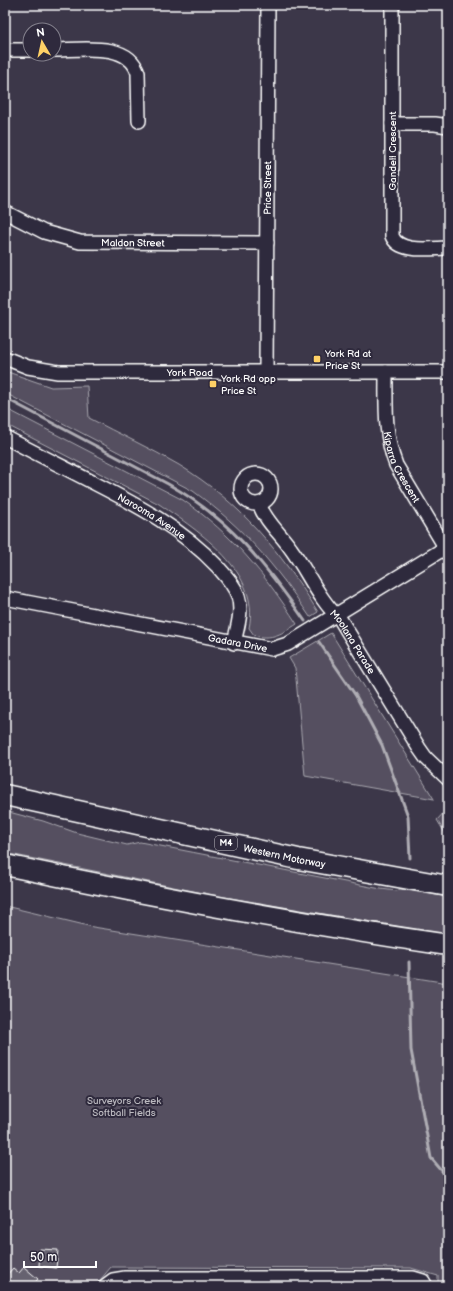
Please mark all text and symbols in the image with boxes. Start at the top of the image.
north arrow [22,22,62,62]
text: N [35,26,46,40]
street label: Gandell Crescent [387,112,399,190]
street label: Price Street [262,161,274,215]
street label: Maldon Street [101,237,165,249]
place label: York Rd at Price St [324,348,371,372]
marker: York Rd at Price St [312,354,322,364]
street label: York Road [166,367,213,379]
place label: York Rd opp Price St [220,373,276,397]
marker: York Rd opp Price St [208,379,218,389]
street label: Kiparra Crescent [381,431,422,505]
street label: Narooma Avenue [115,491,188,543]
street label: Moolana Parade [327,608,377,676]
street label: Gadara Drive [207,632,268,655]
road number: M4 [215,836,237,850]
street label: Western Motorway [242,842,327,871]
park label: Surveyors Creek Softball Fields [87,1095,161,1119]
scale bar [24,1243,96,1269]
text: 50 m [30,1250,57,1265]

